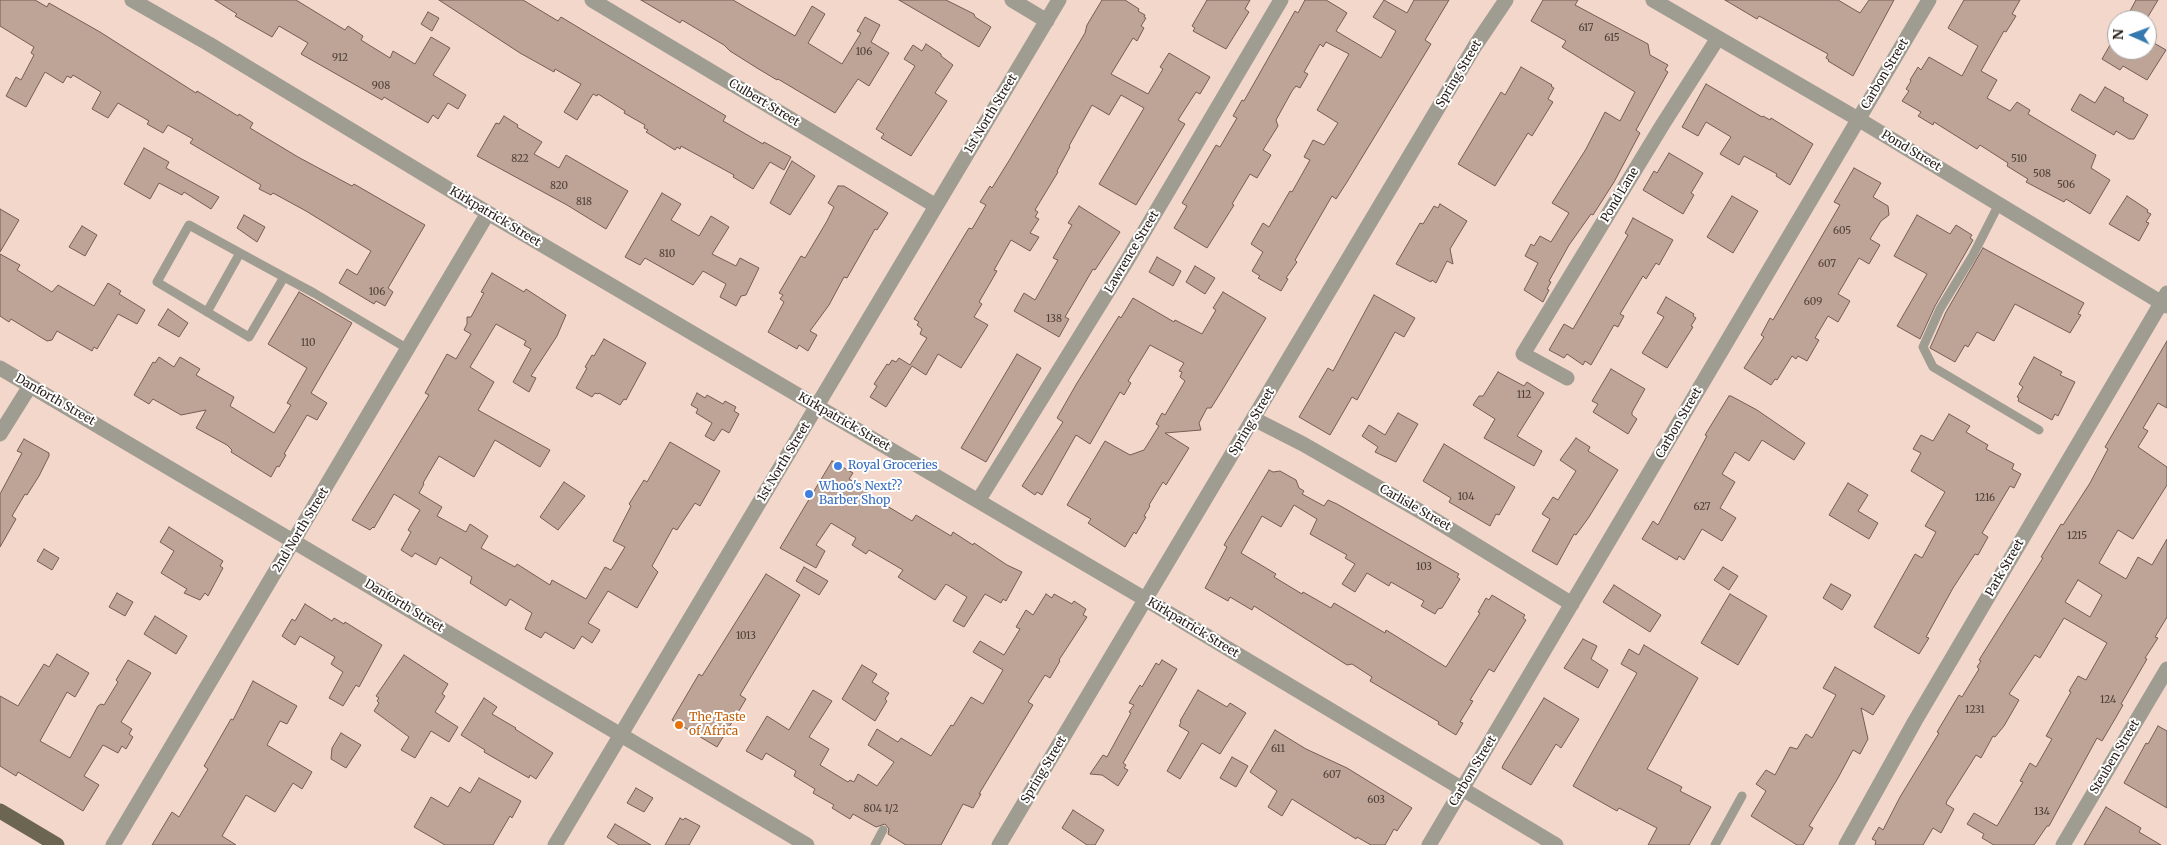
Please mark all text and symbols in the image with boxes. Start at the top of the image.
north arrow [2107,10,2157,60]
house number: 617 [1578,22,1594,34]
text: N [2109,29,2127,40]
house number: 615 [1604,32,1620,44]
street label: Carbon Street [1858,36,1912,112]
street label: Spring Street [1433,38,1485,110]
house number: 106 [856,46,872,58]
house number: 912 [332,52,348,64]
street label: 1st North Street [962,72,1020,156]
street label: Culbert Street [726,76,802,130]
house number: 908 [372,80,390,92]
street label: Pond Street [1879,128,1943,174]
house number: 822 [511,153,529,165]
house number: 510 [2011,153,2027,165]
street label: Pond Lane [1598,165,1642,225]
house number: 508 [2033,168,2051,180]
house number: 506 [2057,179,2075,191]
house number: 820 [550,180,568,192]
street label: Kirkpatrick Street [447,184,543,250]
house number: 818 [576,196,592,208]
street label: Lawrence Street [1102,208,1162,296]
house number: 605 [1833,225,1851,237]
house number: 810 [659,248,675,260]
house number: 607 [1818,258,1836,270]
house number: 106 [369,286,385,298]
house number: 609 [1804,296,1822,308]
house number: 138 [1046,313,1062,325]
house number: 110 [301,337,315,349]
street label: Danforth Street [13,371,97,429]
street label: Carbon Street [1653,385,1705,461]
street label: Spring Street [1226,386,1278,458]
house number: 112 [1517,389,1531,401]
street label: Kirkpatrick Street [795,390,893,454]
street label: 1st North Street [755,420,813,504]
place label: Royal Groceries [848,459,938,473]
marker: Royal Groceries [832,460,844,472]
place label: Whoo's Next?? Barber Shop [819,480,902,508]
street label: Carlisle Street [1377,482,1453,534]
street label: 2nd North Street [270,485,332,575]
marker: Whoo's Next?? Barber Shop [803,488,815,500]
house number: 104 [1458,491,1474,503]
house number: 1216 [1975,492,1995,504]
house number: 627 [1694,501,1710,513]
house number: 1215 [2067,530,2087,542]
street label: Park Street [1983,537,2027,599]
house number: 103 [1416,561,1432,573]
street label: Danforth Street [362,577,446,635]
street label: Kirkpatrick Street [1145,595,1241,661]
house number: 1013 [736,630,756,642]
house number: 124 [2100,694,2116,706]
house number: 1231 [1965,704,1985,716]
place label: The Taste of Africa [689,711,746,739]
street label: Steuben Street [2087,717,2143,797]
marker: The Taste of Africa [673,719,685,731]
street label: Carbon Street [1446,733,1500,809]
street label: Spring Street [1018,734,1070,806]
house number: 611 [1271,743,1285,755]
house number: 607 [1323,769,1341,781]
house number: 603 [1367,794,1385,806]
house number: 804 1/2 [864,803,898,815]
house number: 134 [2034,806,2050,818]

